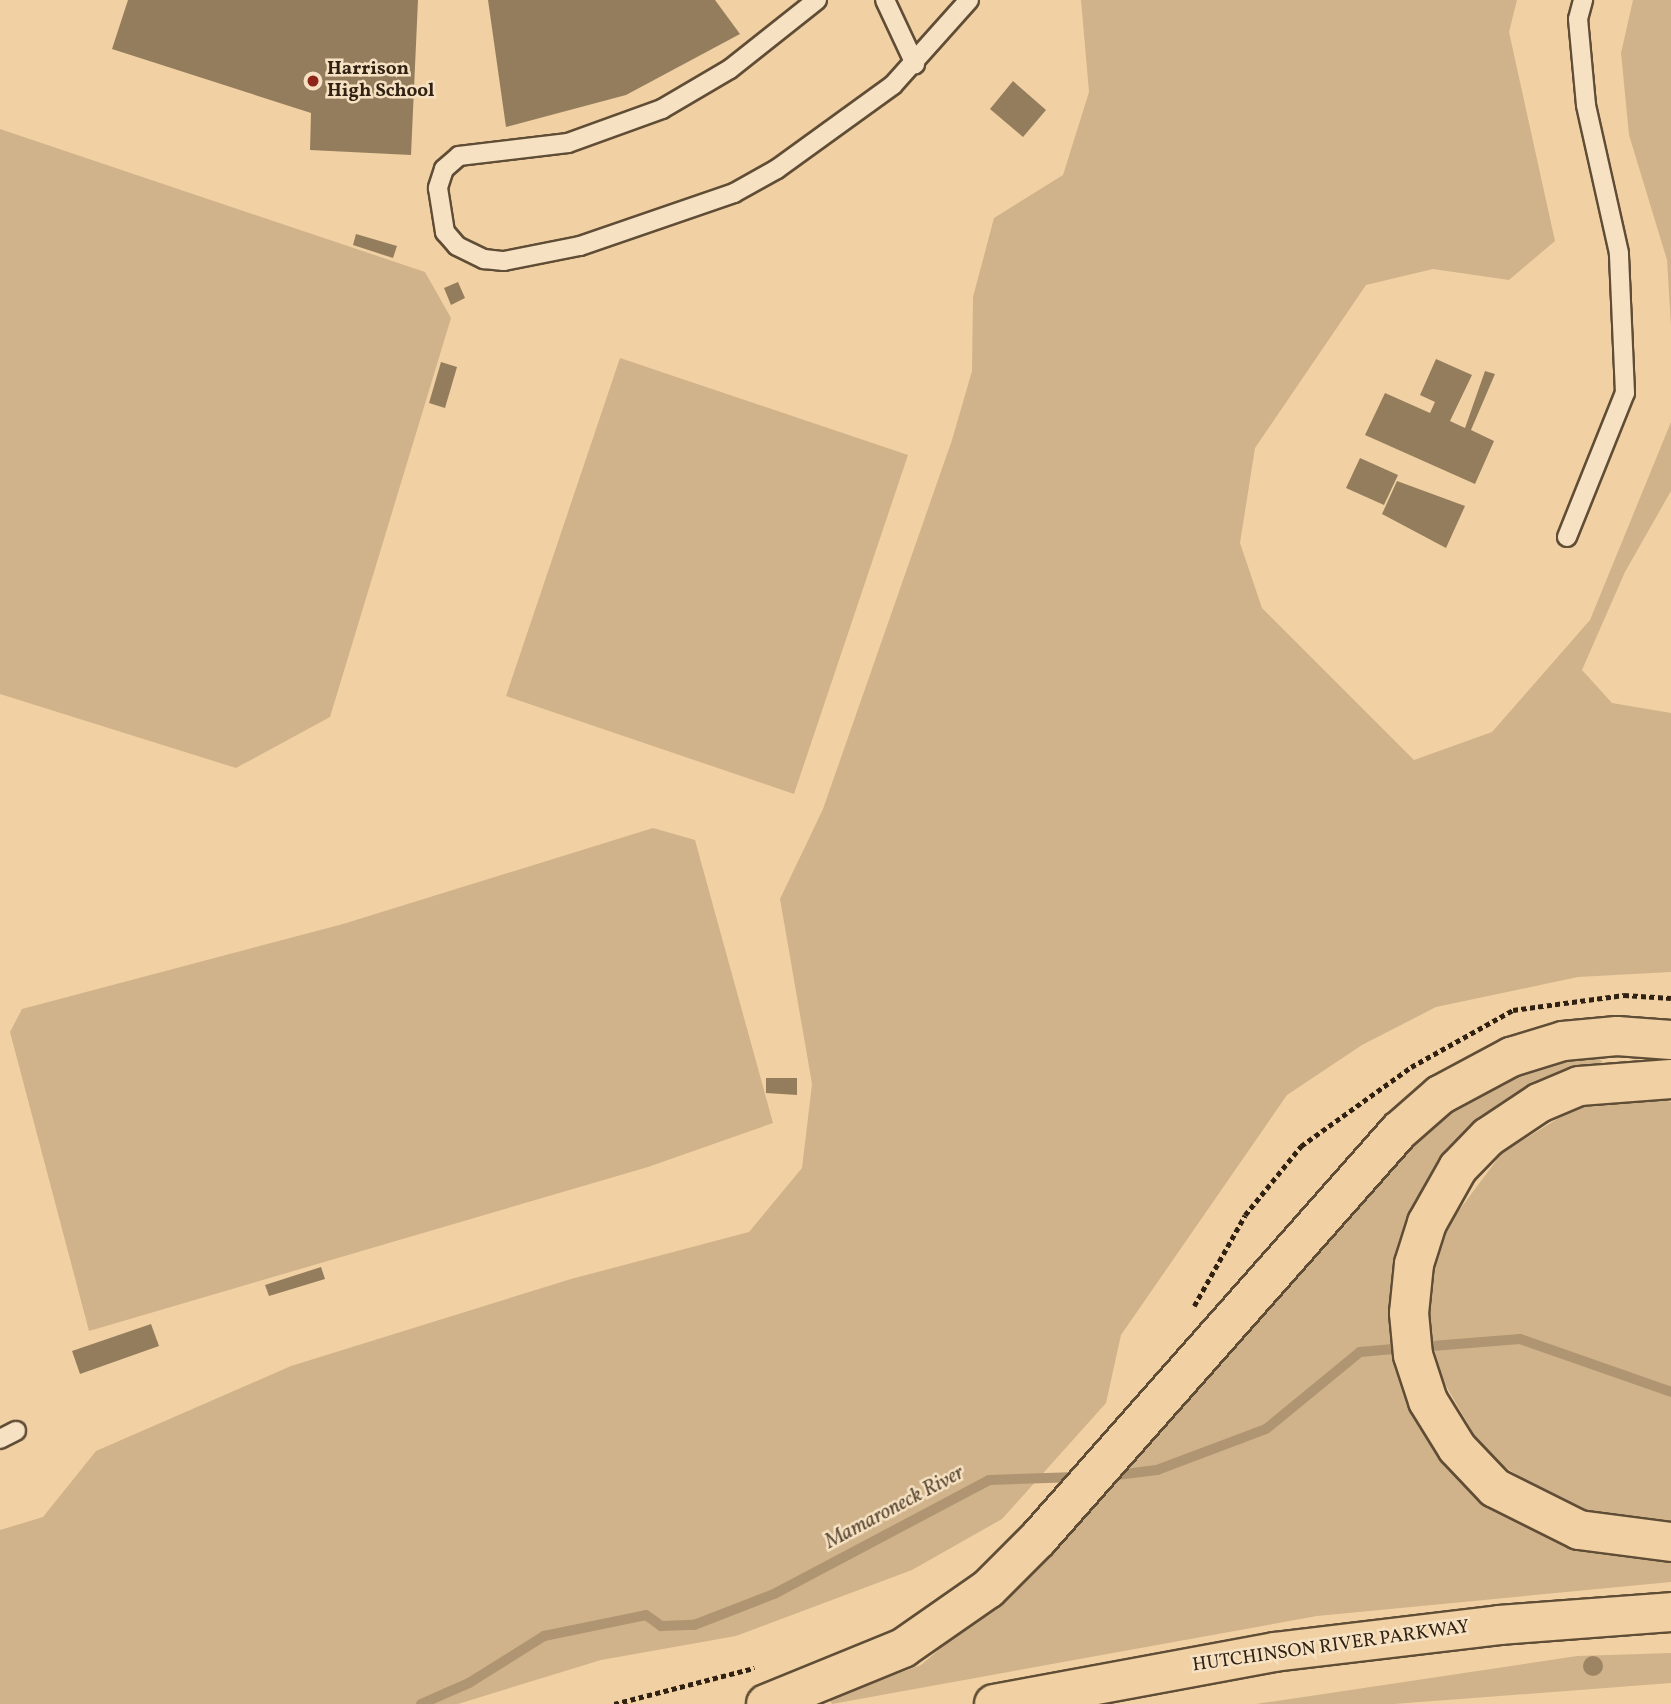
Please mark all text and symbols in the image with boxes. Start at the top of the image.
place label: Harrison High School [327,59,435,103]
marker: Harrison High School [305,73,321,89]
water label: Mamaroneck River [821,1461,969,1555]
street label: HUTCHINSON RIVER PARKWAY [1191,1616,1471,1678]

